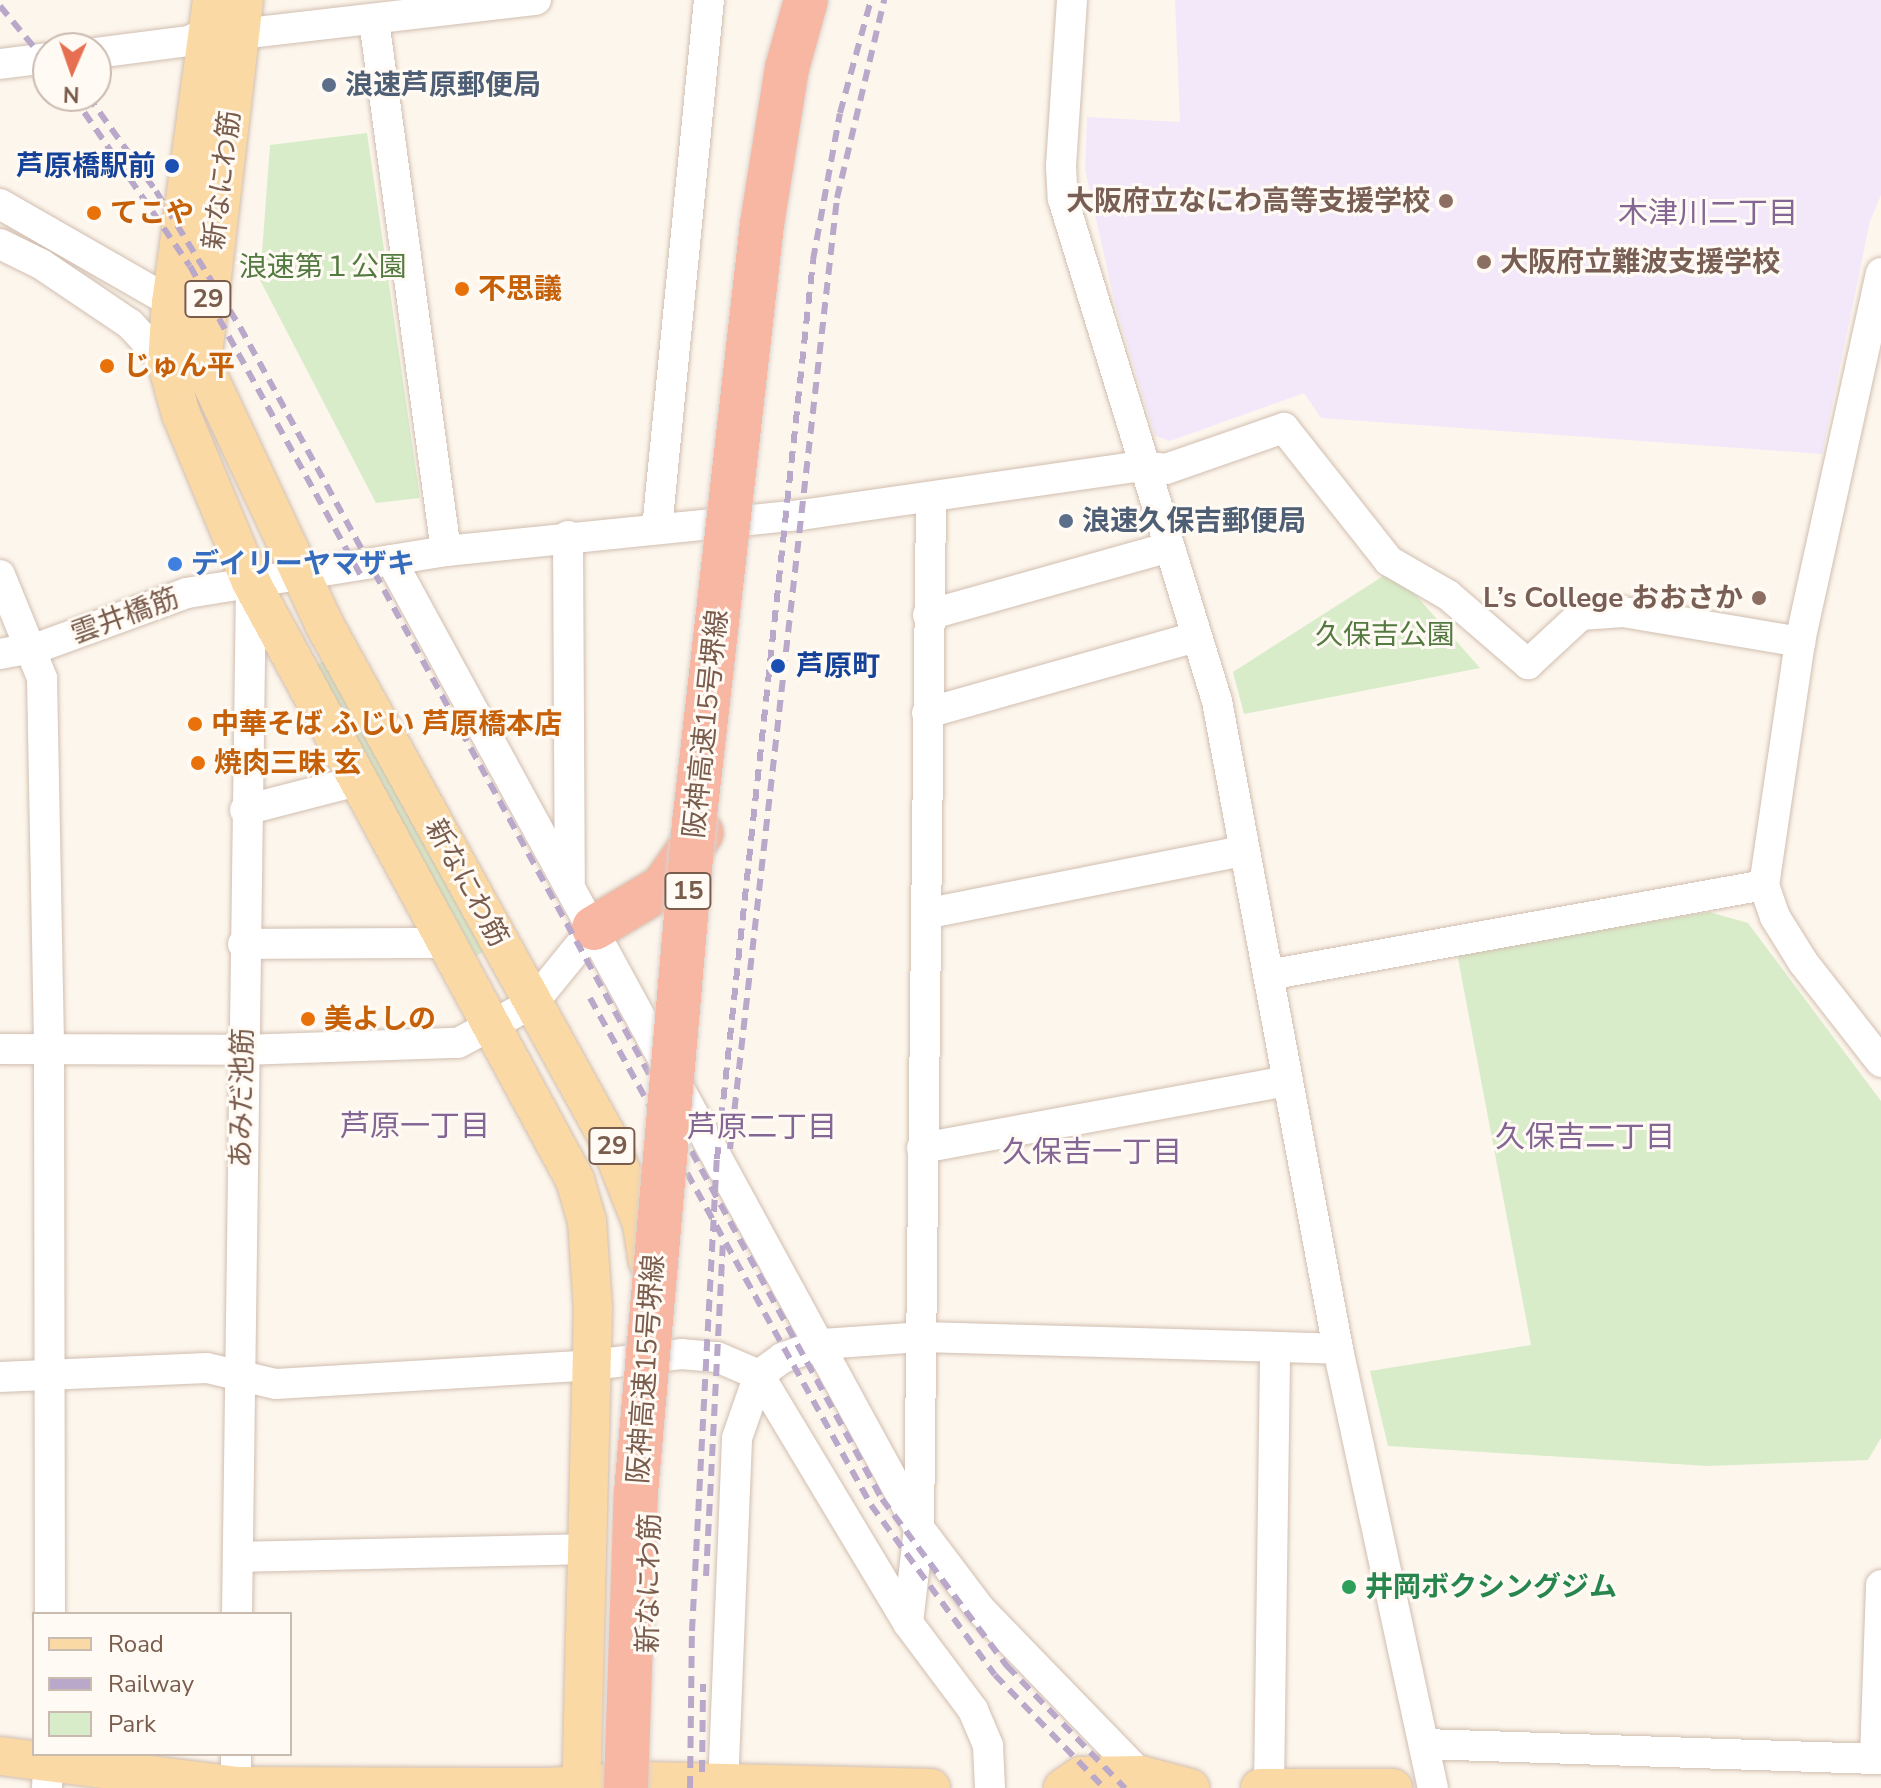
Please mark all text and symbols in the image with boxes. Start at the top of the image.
north arrow [32,32,112,112]
place label: 浪速芦原郵便局 [345,68,541,102]
marker: 浪速芦原郵便局 [320,76,338,94]
text: N [62,79,80,109]
street label: 新なにわ筋 [197,108,247,252]
place label: 芦原橋駅前 [16,149,156,183]
marker: 芦原橋駅前 [163,157,181,175]
place label: 大阪府立なにわ高等支援学校 [1066,184,1430,218]
marker: 大阪府立なにわ高等支援学校 [1437,192,1455,210]
place label: てこや [110,196,194,230]
district label: 木津川二丁目 [1618,196,1798,232]
marker: てこや [85,204,103,222]
place label: 大阪府立難波支援学校 [1500,245,1780,279]
park label: 浪速第１公園 [239,250,407,284]
marker: 大阪府立難波支援学校 [1475,253,1493,271]
place label: 不思議 [478,272,562,306]
road number: 29 [184,277,232,321]
marker: 不思議 [453,280,471,298]
place label: じゅん平 [123,349,235,383]
marker: じゅん平 [98,357,116,375]
place label: 浪速久保吉郵便局 [1082,504,1306,538]
marker: 浪速久保吉郵便局 [1057,512,1075,530]
place label: デイリーヤマザキ [191,547,415,581]
marker: デイリーヤマザキ [166,555,184,573]
street label: 雲井橋筋 [67,581,183,651]
place label: L’s College おおさか [1483,581,1743,615]
marker: L’s College おおさか [1750,589,1768,607]
street label: 阪神高速15号堺線 [677,608,735,840]
park label: 久保吉公園 [1315,618,1455,652]
place label: 芦原町 [796,649,880,683]
marker: 芦原町 [767,655,789,677]
place label: 中華そば ふじい 芦原橋本店 [211,707,562,741]
marker: 中華そば ふじい 芦原橋本店 [186,715,204,733]
place label: 焼肉三昧 玄 [214,746,362,780]
marker: 焼肉三昧 玄 [189,754,207,772]
street label: 新なにわ筋 [418,814,516,952]
road number: 15 [664,869,712,913]
place label: 美よしの [324,1002,436,1036]
marker: 美よしの [299,1010,317,1028]
street label: あみだ池筋 [224,1028,260,1168]
district label: 芦原一丁目 [340,1109,490,1145]
district label: 芦原二丁目 [687,1110,837,1146]
district label: 久保吉二丁目 [1495,1120,1675,1156]
road number: 29 [588,1124,636,1168]
district label: 久保吉一丁目 [1002,1135,1182,1171]
street label: 阪神高速15号堺線 [621,1253,671,1485]
street label: 新なにわ筋 [631,1513,667,1653]
place label: 井岡ボクシングジム [1365,1570,1617,1604]
marker: 井岡ボクシングジム [1340,1578,1358,1596]
legend [32,1612,292,1756]
text: Road [108,1628,164,1660]
text: Railway [108,1668,194,1700]
text: Park [108,1708,156,1740]

